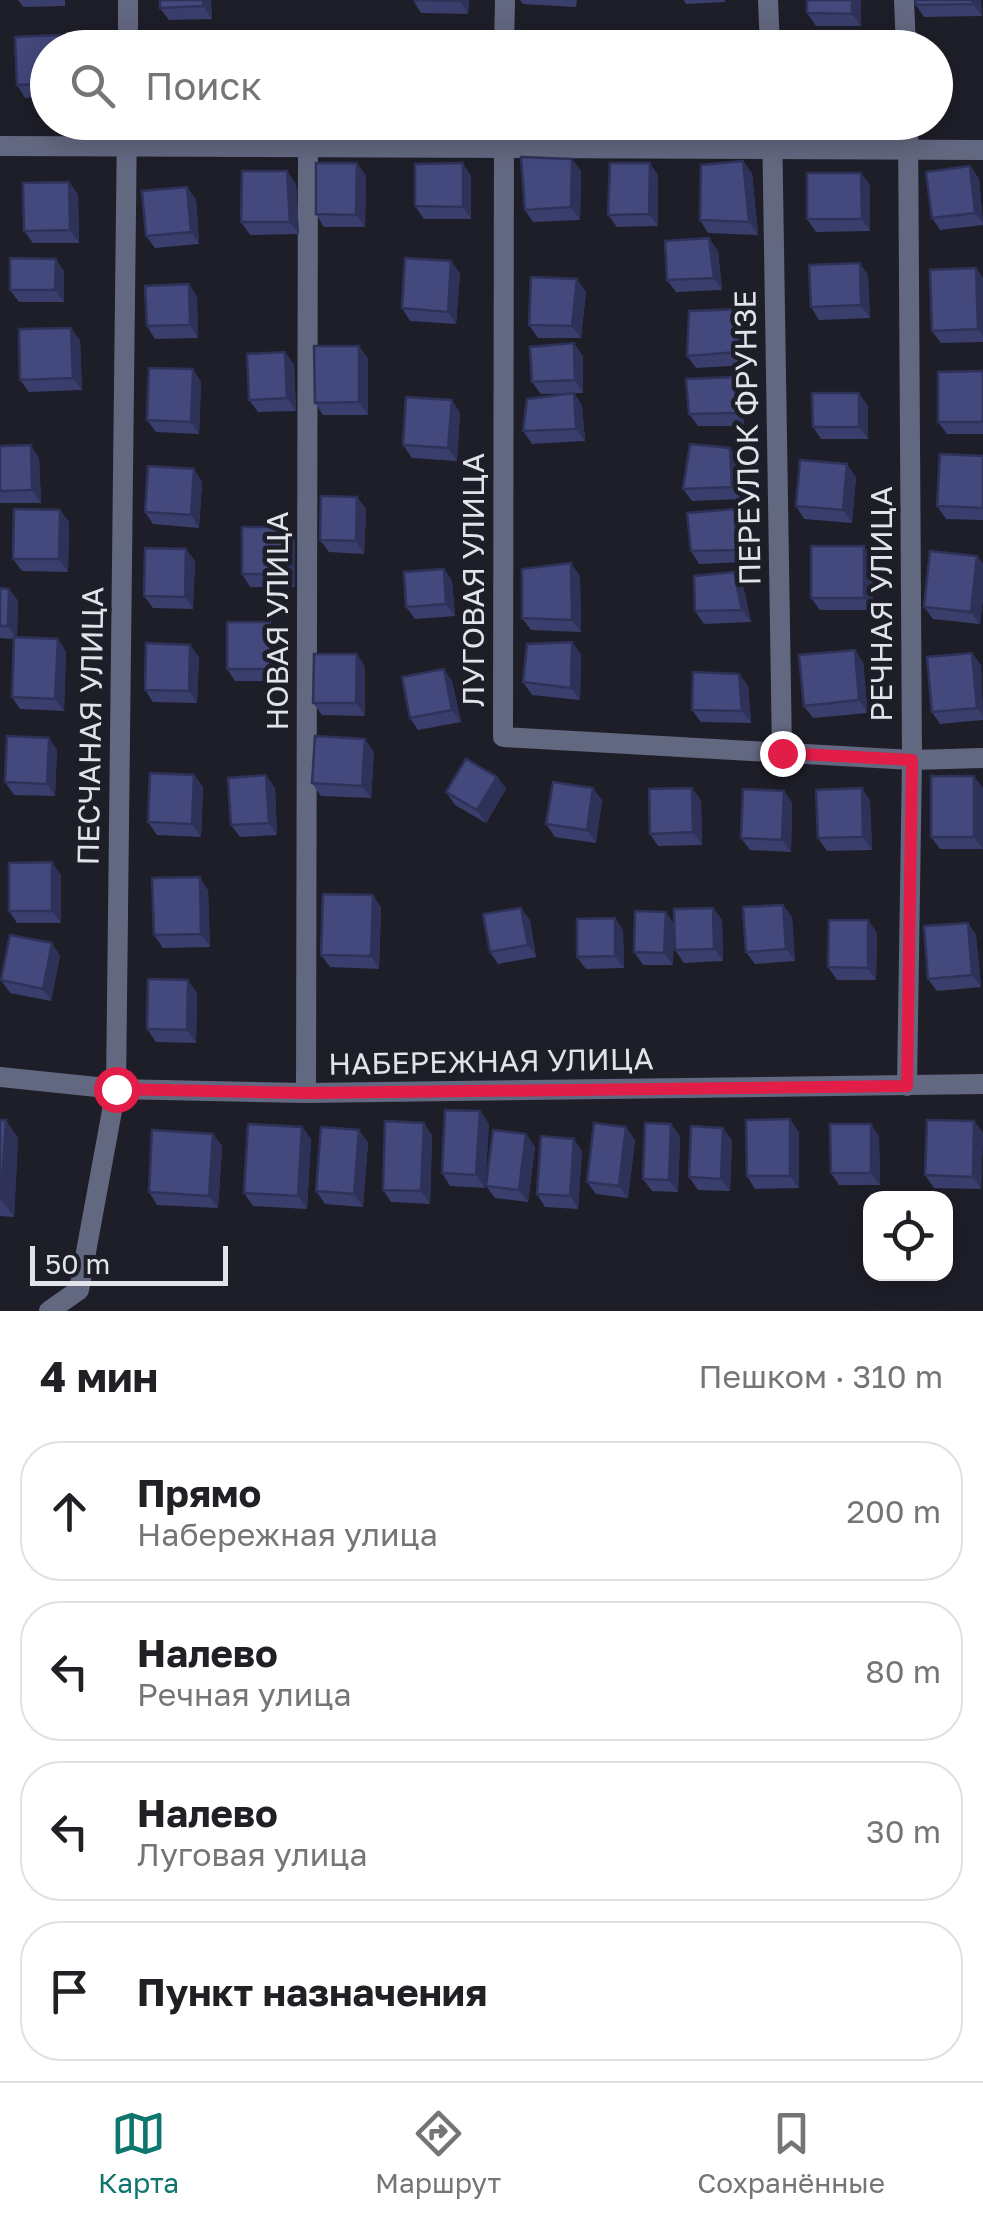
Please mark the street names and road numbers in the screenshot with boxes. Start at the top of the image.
street label: ПЕРЕУЛОК ФРУНЗЕ [726,290,768,586]
street label: ЛУГОВАЯ УЛИЦА [455,453,491,707]
street label: РЕЧНАЯ УЛИЦА [863,486,899,722]
street label: НОВАЯ УЛИЦА [259,511,295,731]
street label: ПЕСЧАНАЯ УЛИЦА [70,586,110,866]
street label: НАБЕРЕЖНАЯ УЛИЦА [328,1040,654,1082]

